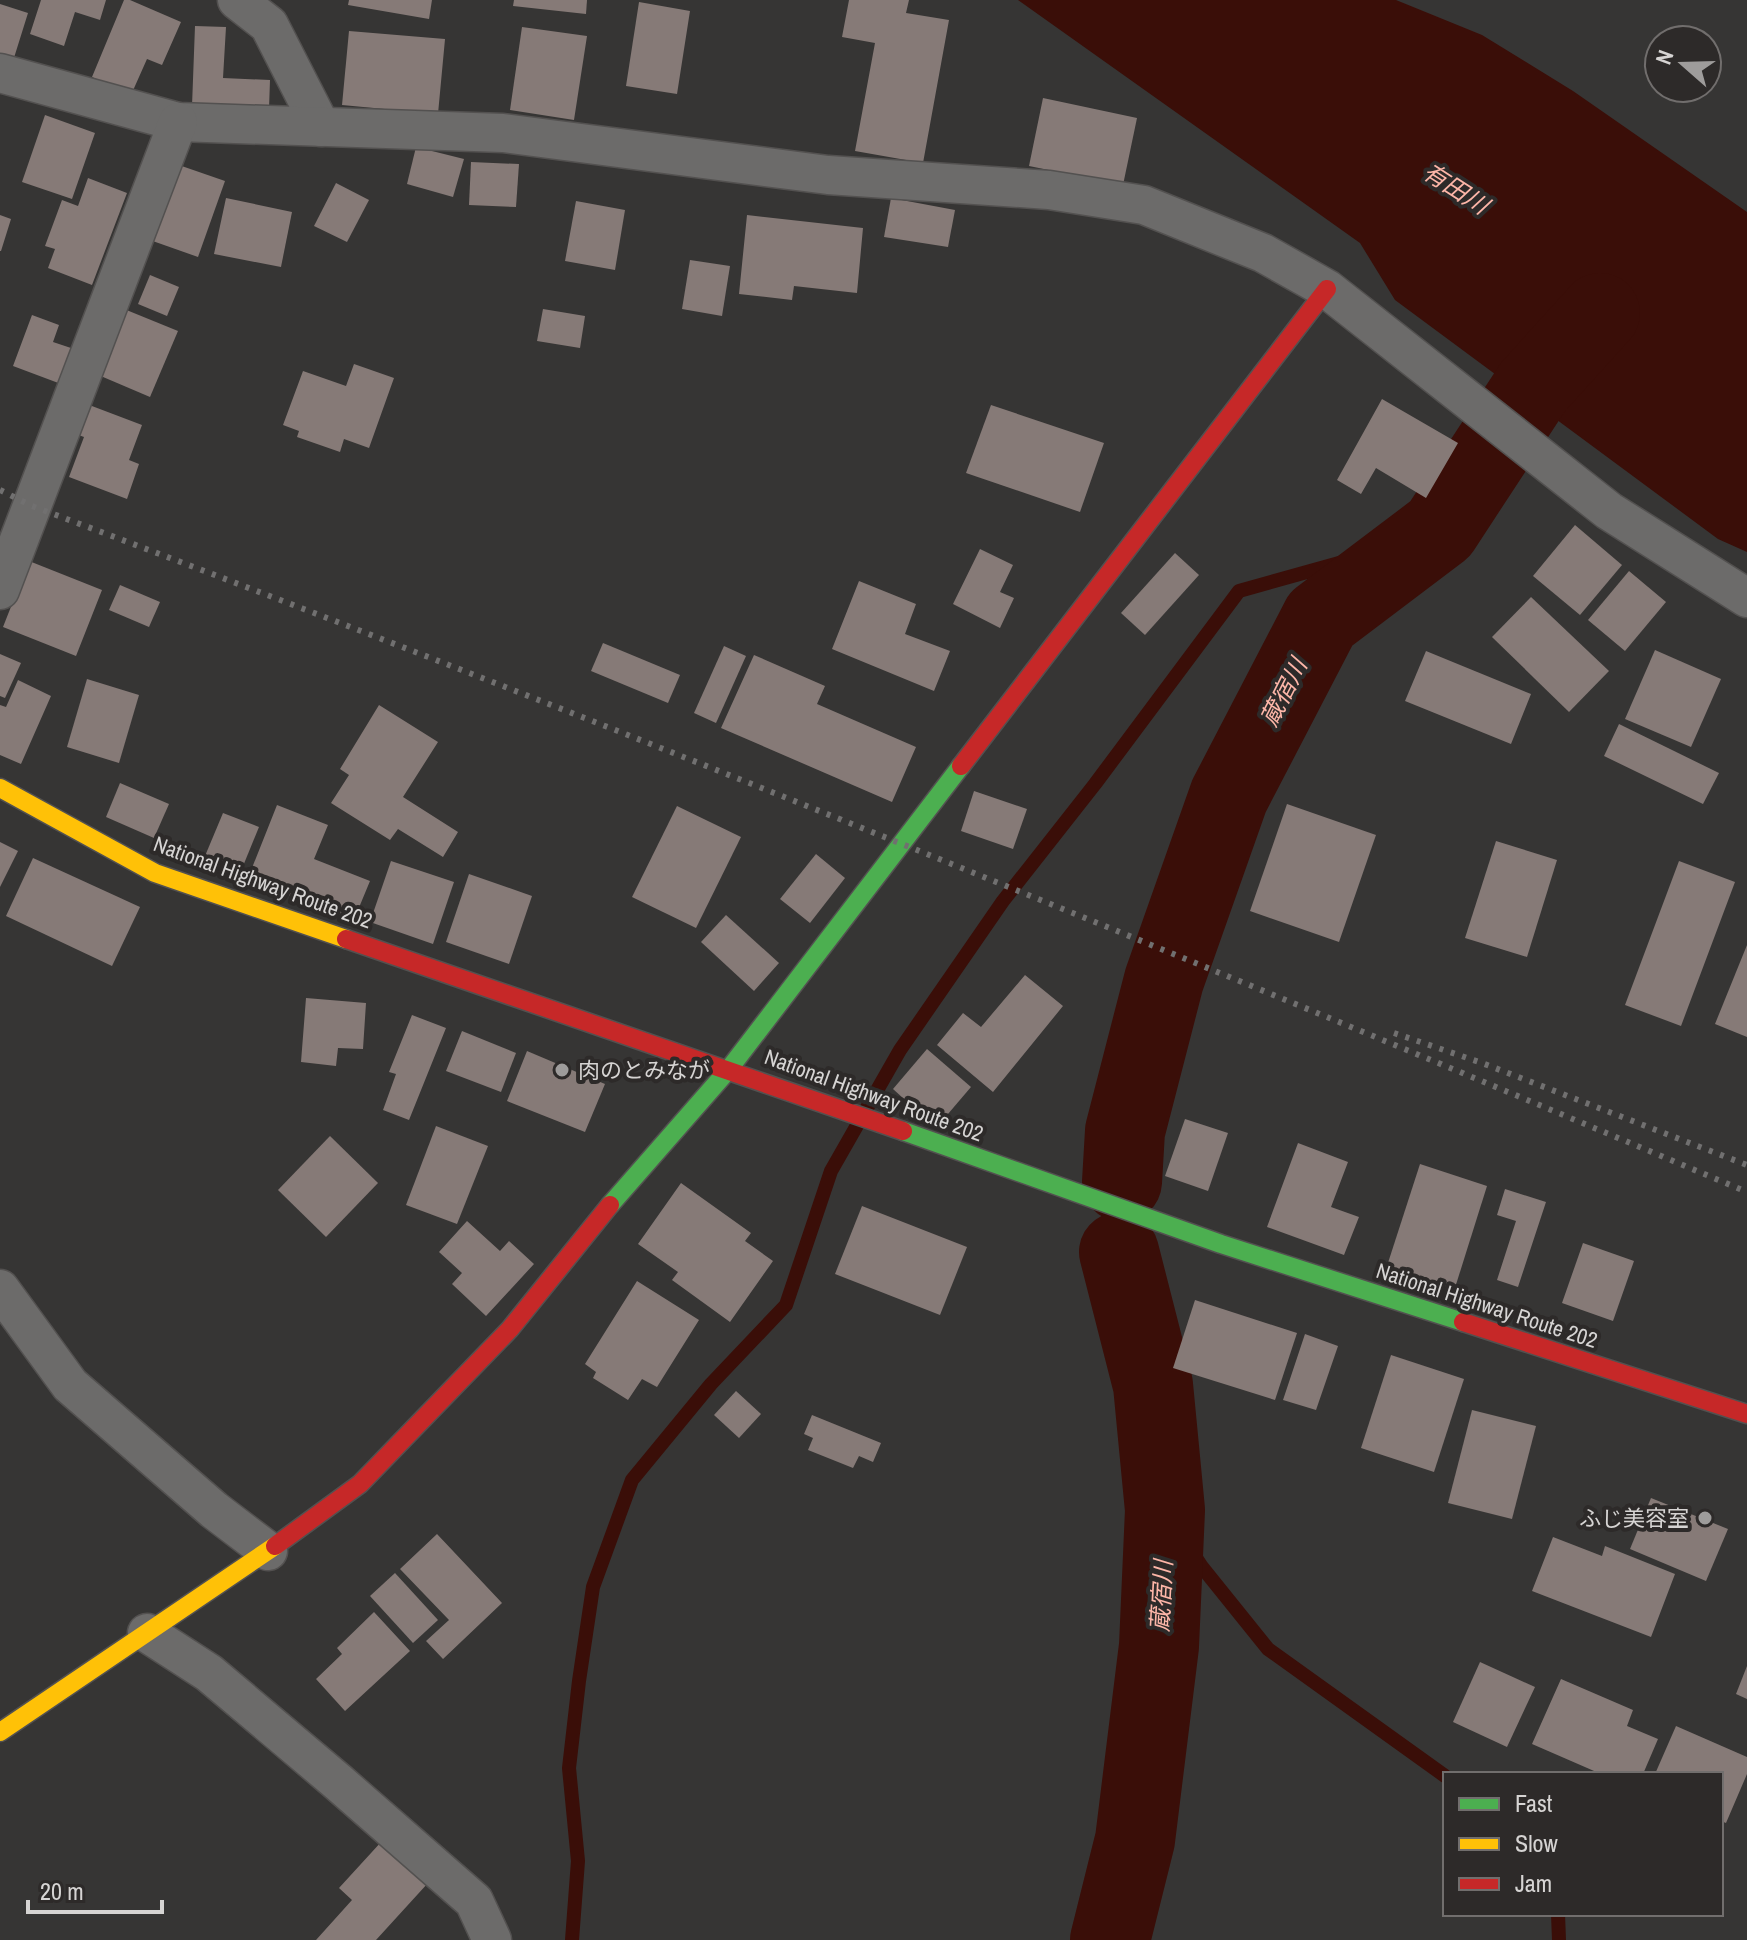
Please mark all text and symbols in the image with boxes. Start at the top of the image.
north arrow [1643,24,1723,104]
text: N [1648,46,1681,68]
water label: 有田川 [1417,155,1497,223]
water label: 蔵宿川 [1252,650,1315,731]
street label: National Highway Route 202 [149,828,377,936]
street label: National Highway Route 202 [760,1041,988,1149]
place label: 肉のとみなが [578,1055,710,1085]
marker: 肉のとみなが [553,1061,571,1079]
street label: National Highway Route 202 [1373,1255,1601,1355]
place label: ふじ美容室 [1579,1503,1689,1533]
marker: ふじ美容室 [1696,1509,1714,1527]
water label: 蔵宿川 [1143,1556,1179,1633]
legend [1443,1772,1723,1916]
text: Fast [1515,1787,1553,1819]
text: Slow [1515,1827,1558,1859]
scale bar [28,1864,162,1914]
text: Jam [1515,1867,1552,1899]
text: 20 m [40,1875,84,1907]

